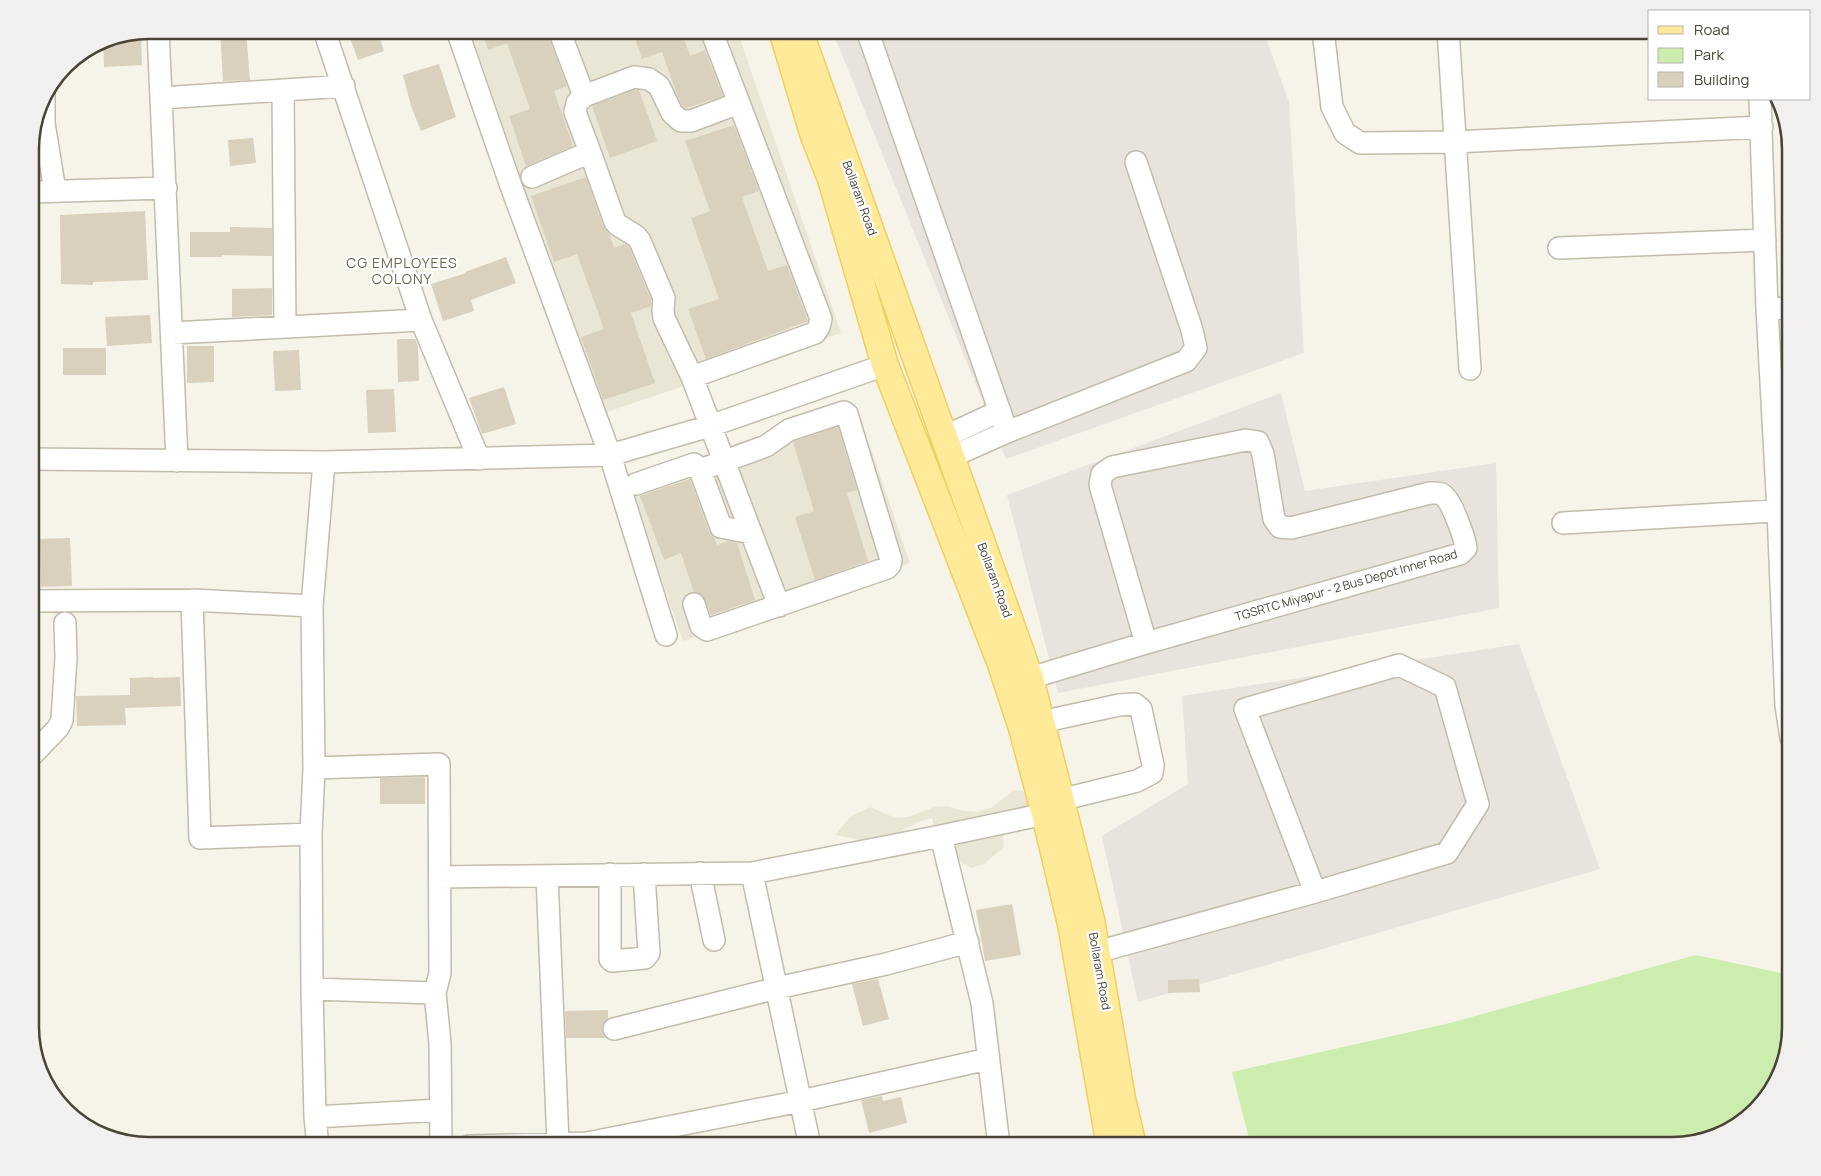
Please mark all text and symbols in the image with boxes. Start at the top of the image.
legend [1648,10,1811,100]
text: Road [1694,19,1730,40]
text: Park [1694,44,1724,65]
text: Building [1694,69,1749,90]
street label: Bollaram Road [839,158,881,238]
district label: CG EMPLOYEES COLONY [346,253,458,288]
street label: Bollaram Road [974,540,1016,620]
street label: TGSRTC Miyapur - 2 Bus Depot Inner Road [1233,545,1459,625]
street label: Bollaram Road [1085,931,1115,1011]

